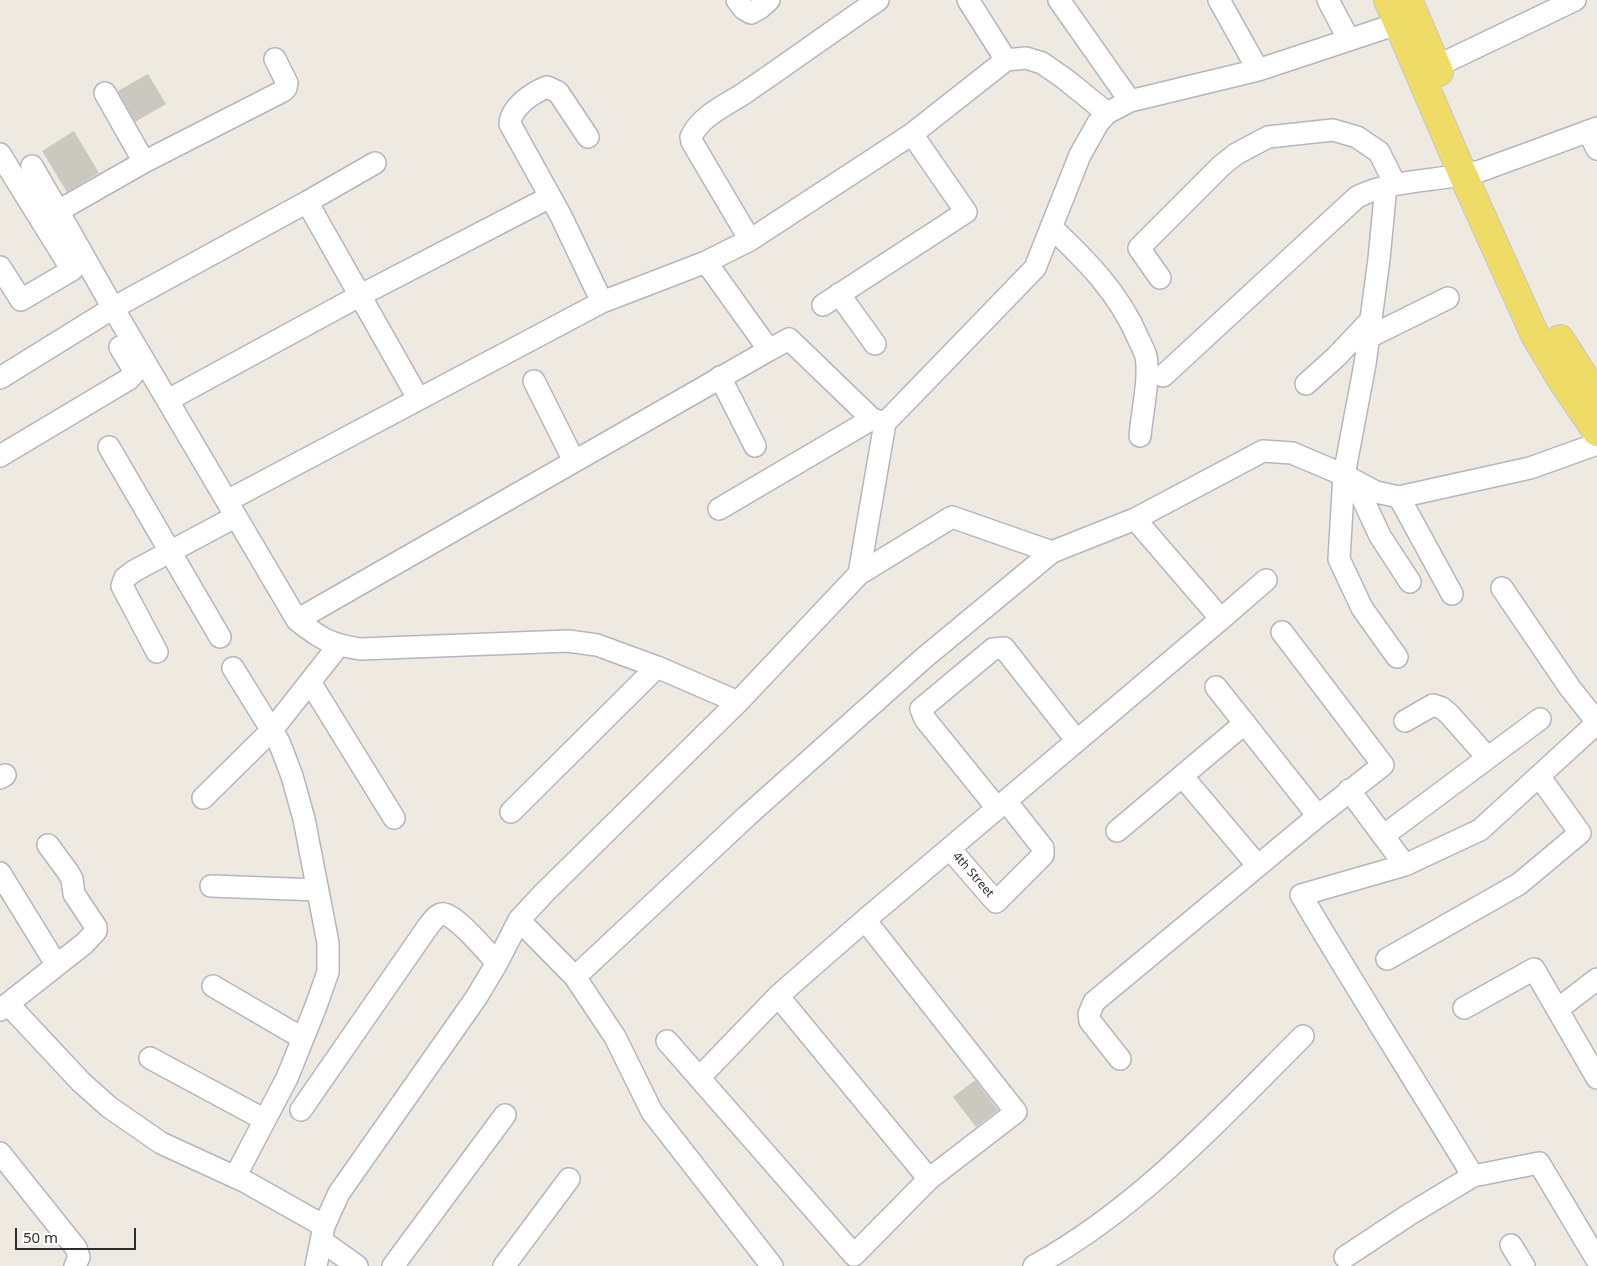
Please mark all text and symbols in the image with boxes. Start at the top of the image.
street label: 4th Street [949,849,997,901]
scale bar [18,1218,139,1250]
text: 50 m [23,1227,58,1247]

